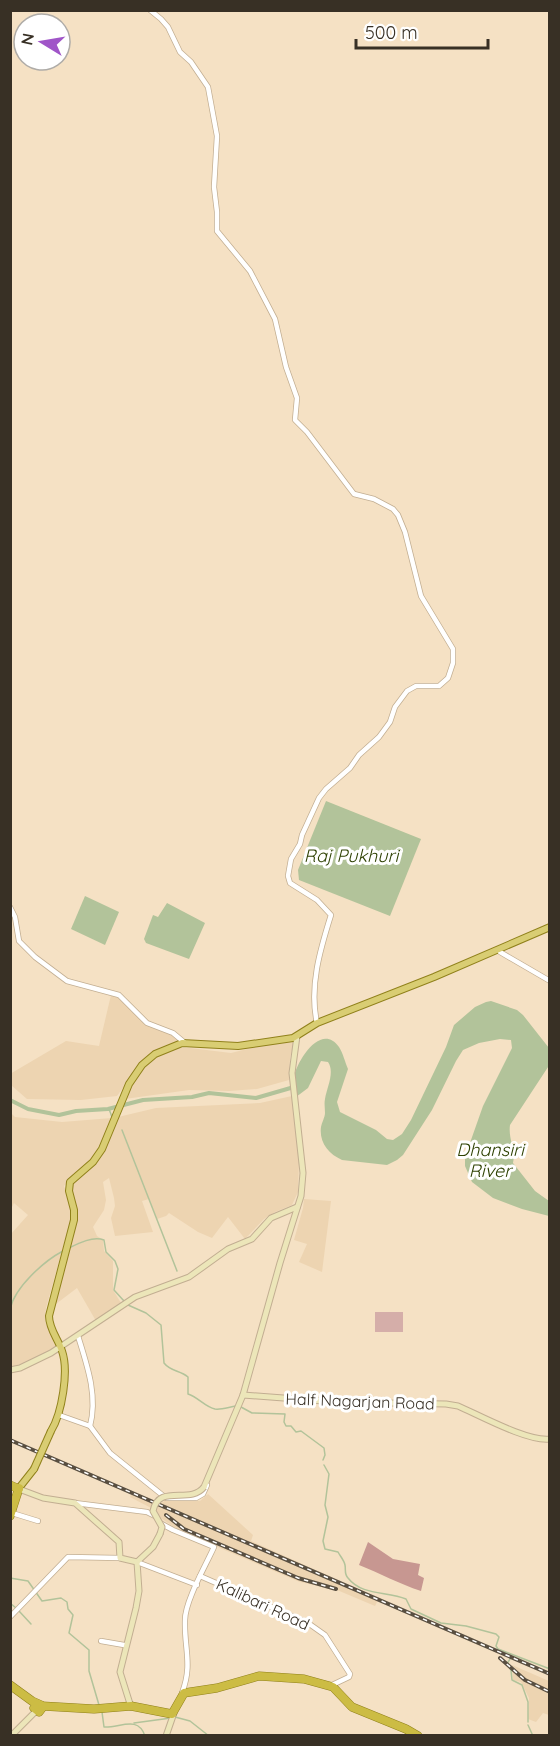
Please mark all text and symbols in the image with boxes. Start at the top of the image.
north arrow [12,12,72,72]
scale bar [356,12,488,50]
text: 500 m [365,21,418,44]
text: N [16,31,38,47]
water label: Raj Pukhuri [304,844,400,867]
water label: Dhansiri River [456,1138,526,1182]
street label: Half Nagarjan Road [285,1388,435,1414]
street label: Kalibari Road [213,1574,313,1634]

